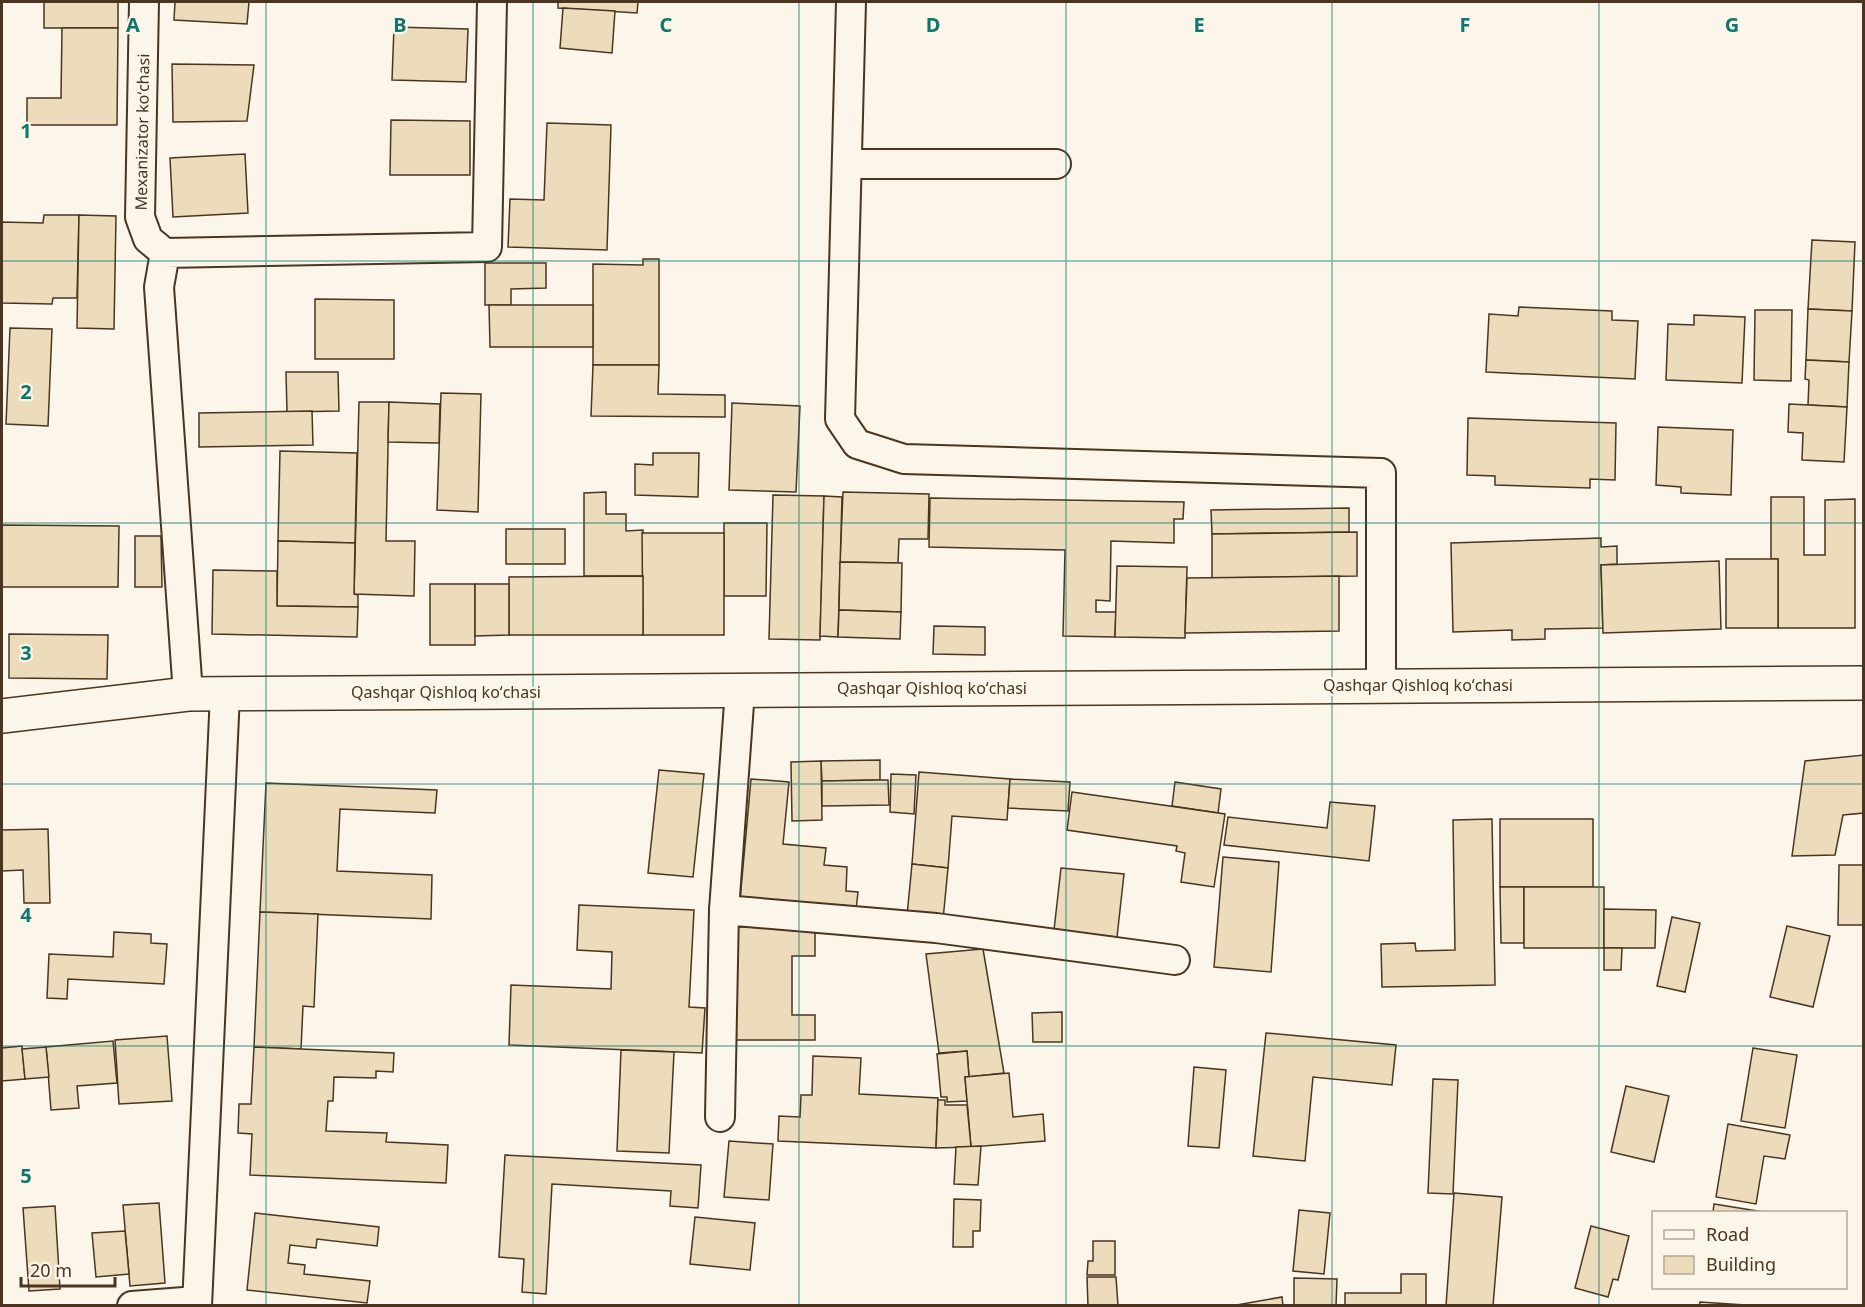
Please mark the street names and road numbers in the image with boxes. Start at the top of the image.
street label: Mexanizator koʻchasi [130,53,154,211]
street label: Qashqar Qishloq koʻchasi [1323,674,1513,696]
street label: Qashqar Qishloq koʻchasi [837,677,1027,699]
street label: Qashqar Qishloq koʻchasi [351,681,541,703]

